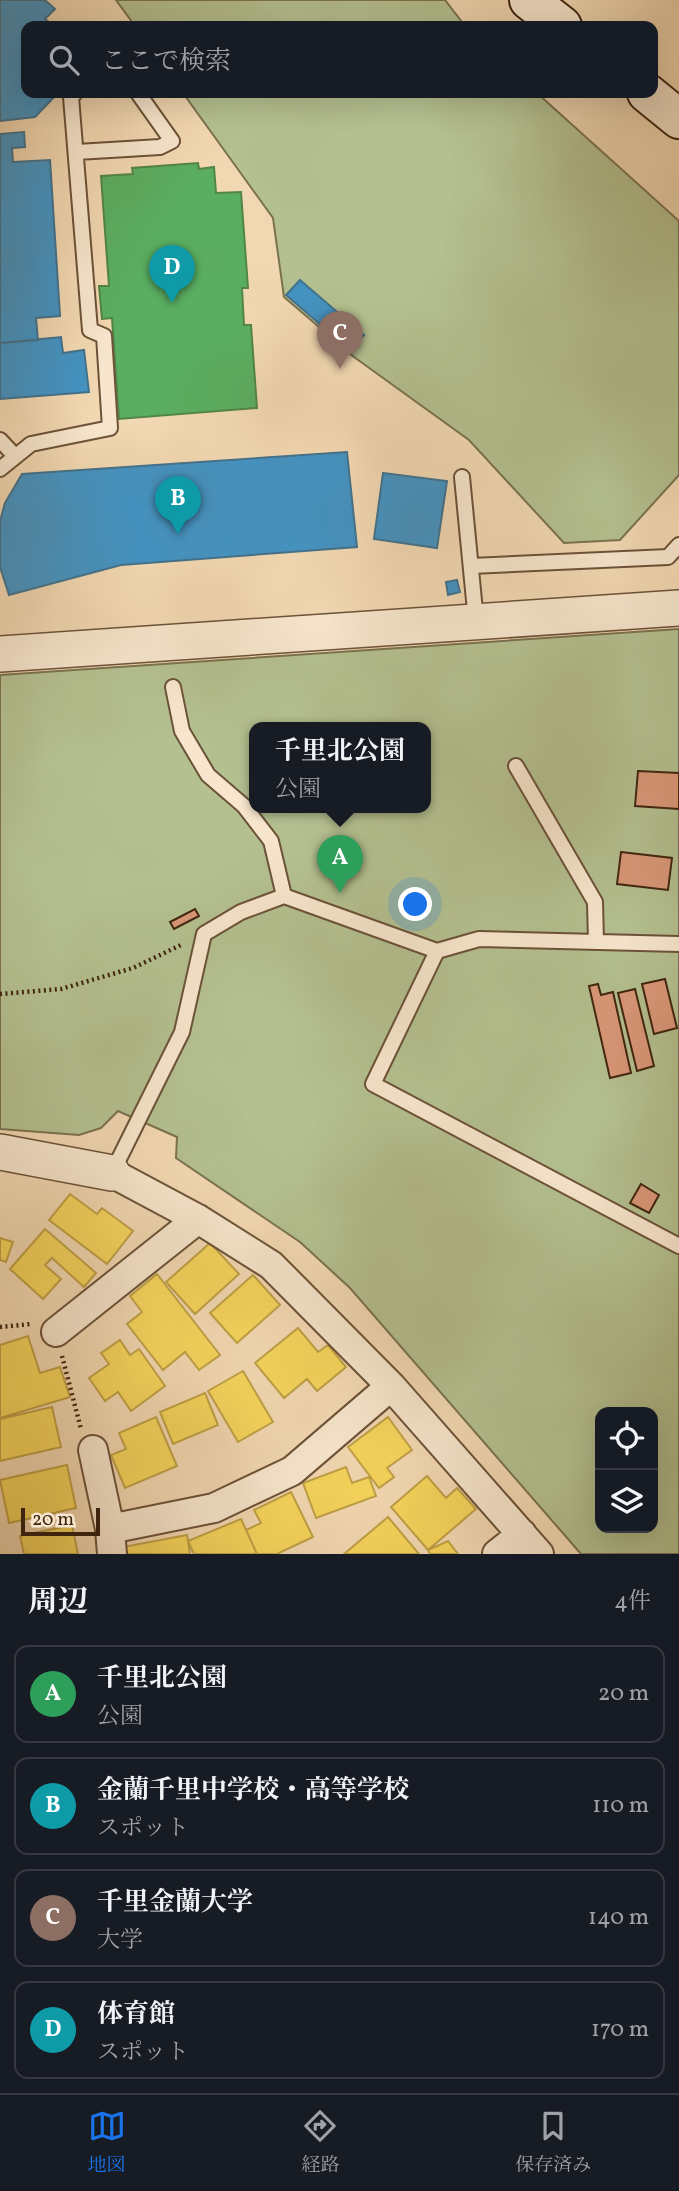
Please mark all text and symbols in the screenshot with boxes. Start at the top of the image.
search box [21,21,658,98]
icon: search [45,41,83,79]
text: ここで検索 [101,44,231,80]
pin: D [149,245,195,303]
pin: C [317,311,363,369]
pin: B [155,476,201,534]
popup [249,722,431,813]
text: 千里北公園 [275,734,405,770]
text: 公園 [275,774,321,806]
pin: A [317,835,363,893]
your location [398,887,432,921]
map controls [595,1407,658,1533]
button: locate [595,1407,658,1470]
button: layers [595,1470,658,1533]
scale bar [21,1505,100,1537]
text: 20 m [32,1507,74,1533]
text: 周辺 [28,1582,88,1624]
text: 4件 [614,1586,651,1618]
text: 千里北公園 [97,1661,227,1697]
text: A [45,1678,61,1710]
text: 20 m [598,1678,649,1710]
text: 公園 [97,1701,143,1733]
text: 金蘭千里中学校・高等学校 [97,1773,409,1809]
text: B [45,1790,61,1822]
text: 110 m [592,1790,649,1822]
text: スポット [97,1813,189,1845]
text: 千里金蘭大学 [97,1885,253,1921]
text: C [46,1902,60,1934]
text: 140 m [588,1902,649,1934]
text: 大学 [97,1925,143,1957]
text: 体育館 [97,1997,175,2033]
text: D [45,2014,61,2046]
text: 170 m [591,2014,649,2046]
text: スポット [97,2037,189,2069]
tab: 地図 [88,2107,126,2179]
tab: 経路 [301,2107,339,2179]
tab: 保存済み [515,2107,591,2179]

